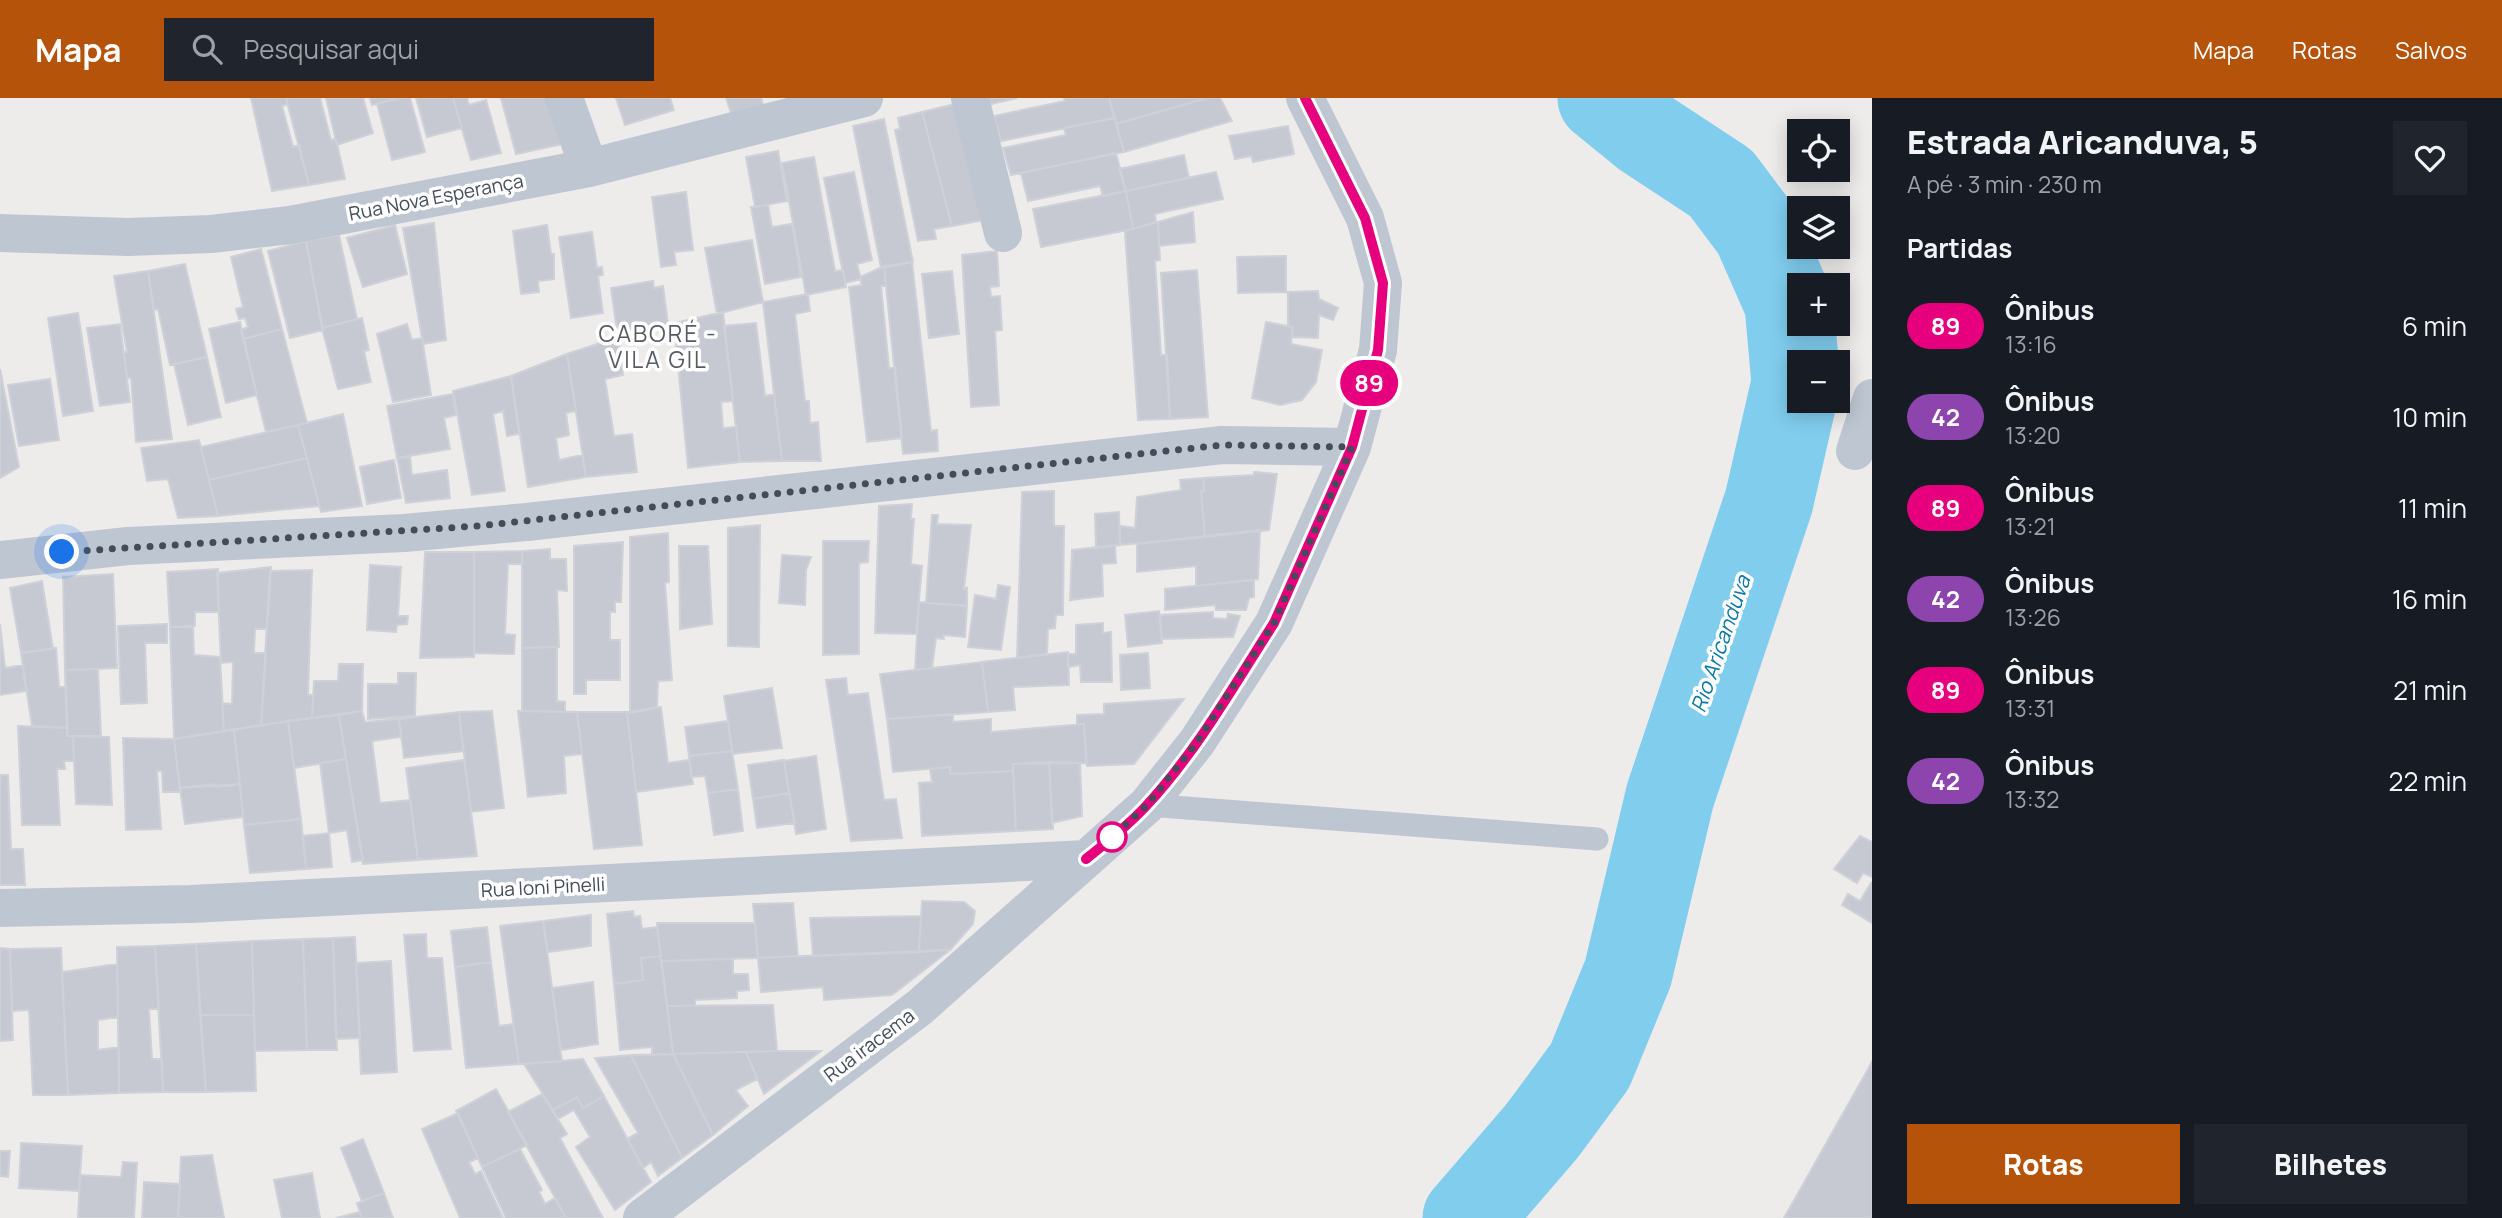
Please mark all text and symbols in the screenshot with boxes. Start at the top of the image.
search box [164,18,654,81]
text: Mapa [35,27,122,72]
icon: search [188,30,226,68]
text: Pesquisar aqui [244,31,419,67]
text: Mapa [2193,33,2254,66]
text: Rotas [2292,33,2357,66]
text: Salvos [2395,33,2467,66]
map controls [1787,119,1850,413]
button: locate [1787,119,1850,182]
text: Estrada Aricanduva, 5 [1907,119,2258,164]
button: heart [2393,121,2467,195]
street label: Rua Nova Esperança [346,167,526,227]
text: A pé · 3 min · 230 m [1907,168,2102,200]
button: layers [1787,196,1850,259]
text: Partidas [1907,230,2012,266]
button: + [1787,273,1850,336]
text: Ônibus [2005,292,2094,328]
text: 6 min [2402,308,2467,344]
text: 89 [1931,309,1960,342]
district label: CABORÉ - VILA GIL [598,317,718,375]
text: 13:16 [2005,328,2057,360]
button: − [1787,350,1850,413]
line badge: 89 [1338,360,1400,406]
text: 89 [1354,366,1384,399]
text: Ônibus [2005,383,2094,419]
text: 10 min [2392,399,2467,435]
text: 42 [1931,400,1960,433]
text: 13:20 [2005,419,2061,451]
text: Ônibus [2005,474,2094,510]
text: 11 min [2398,490,2467,526]
text: 89 [1931,491,1960,524]
text: 13:21 [2005,510,2056,542]
your location [44,534,79,569]
text: Ônibus [2005,565,2094,601]
water label: Rio Aricanduva [1684,570,1757,716]
text: 16 min [2392,581,2467,617]
text: 42 [1931,582,1960,615]
text: 13:26 [2005,601,2061,633]
text: Ônibus [2005,656,2094,692]
text: 21 min [2393,672,2467,708]
text: 89 [1931,673,1960,706]
text: 13:31 [2005,692,2055,724]
text: Ônibus [2005,747,2094,783]
text: 22 min [2389,763,2467,799]
text: 42 [1931,764,1960,797]
text: 13:32 [2005,783,2059,815]
unlabelled marker [1097,822,1127,852]
street label: Rua Ioni Pinelli [480,871,606,903]
street label: Rua iracema [819,1002,919,1088]
button: Rotas [1907,1124,2180,1204]
button: Bilhetes [2194,1124,2467,1204]

